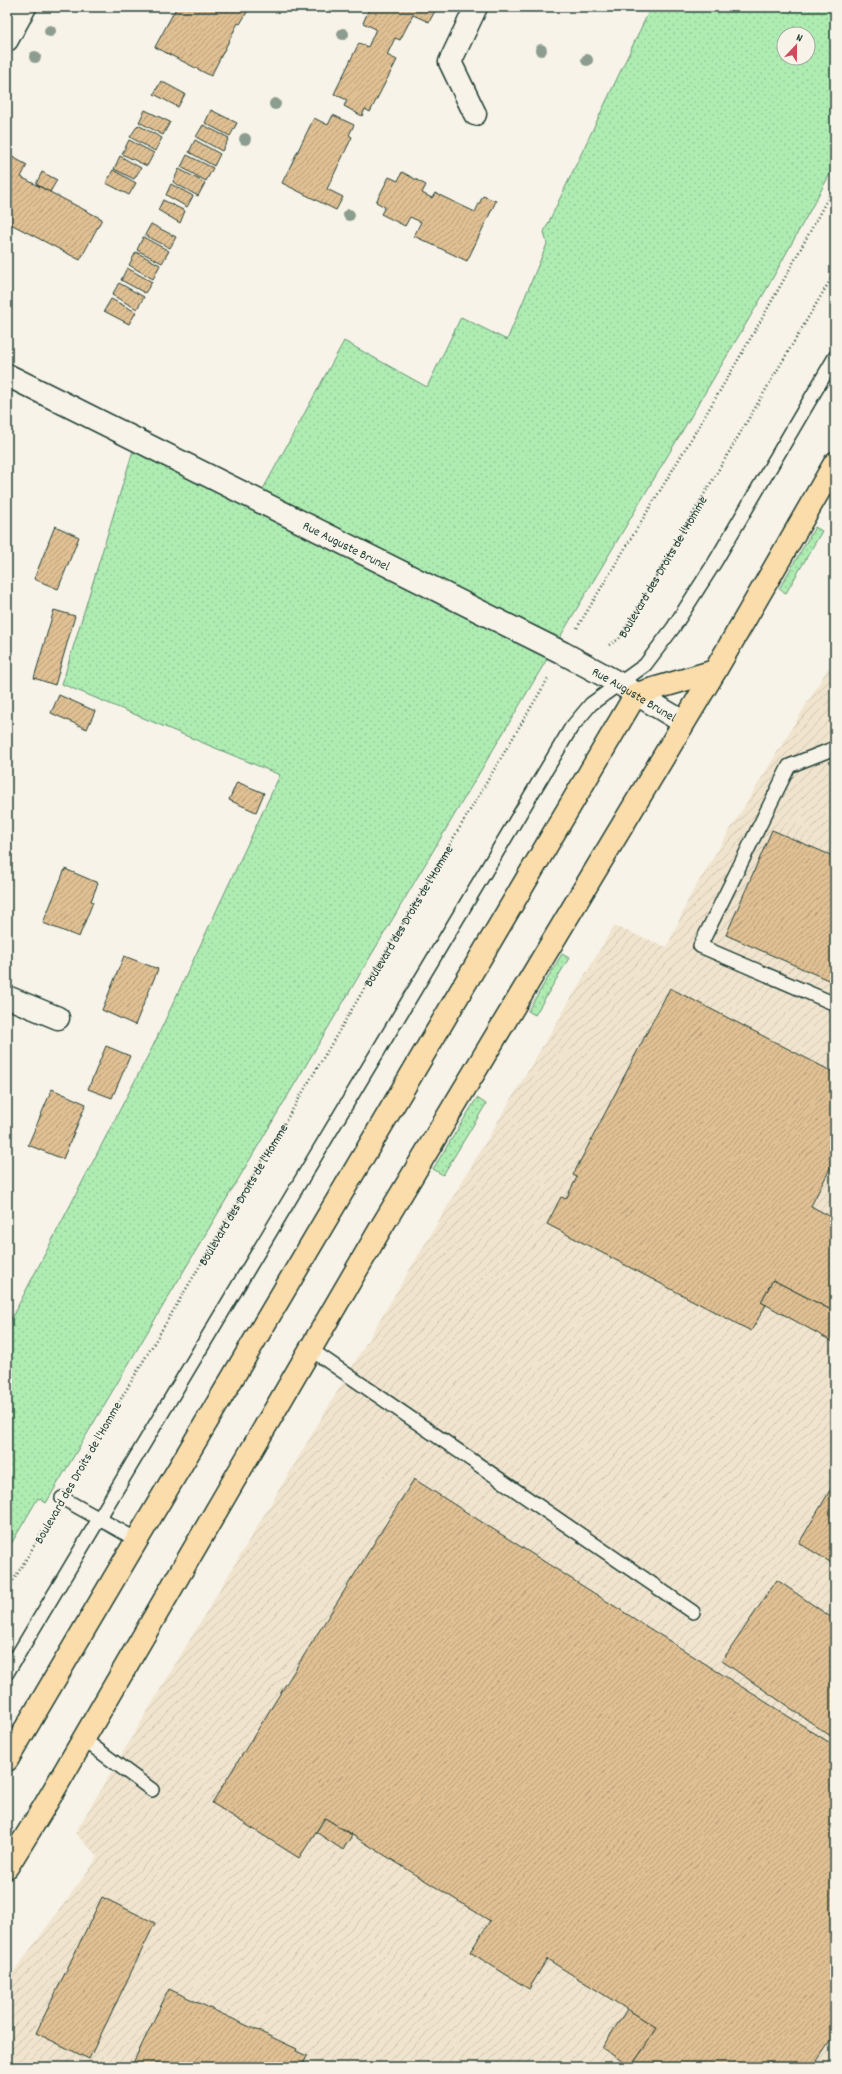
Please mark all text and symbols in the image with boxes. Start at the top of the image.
north arrow [776,26,816,66]
text: N [793,30,805,47]
street label: Boulevard des Droits de l'Homme [615,493,713,642]
street label: Rue Auguste Brunel [299,517,393,577]
street label: Rue Auguste Brunel [588,663,679,728]
street label: Boulevard des Droits de l'Homme [360,842,459,991]
street label: Boulevard des Droits de l'Homme [195,1121,294,1270]
street label: Boulevard des Droits de l'Homme [31,1398,128,1548]

